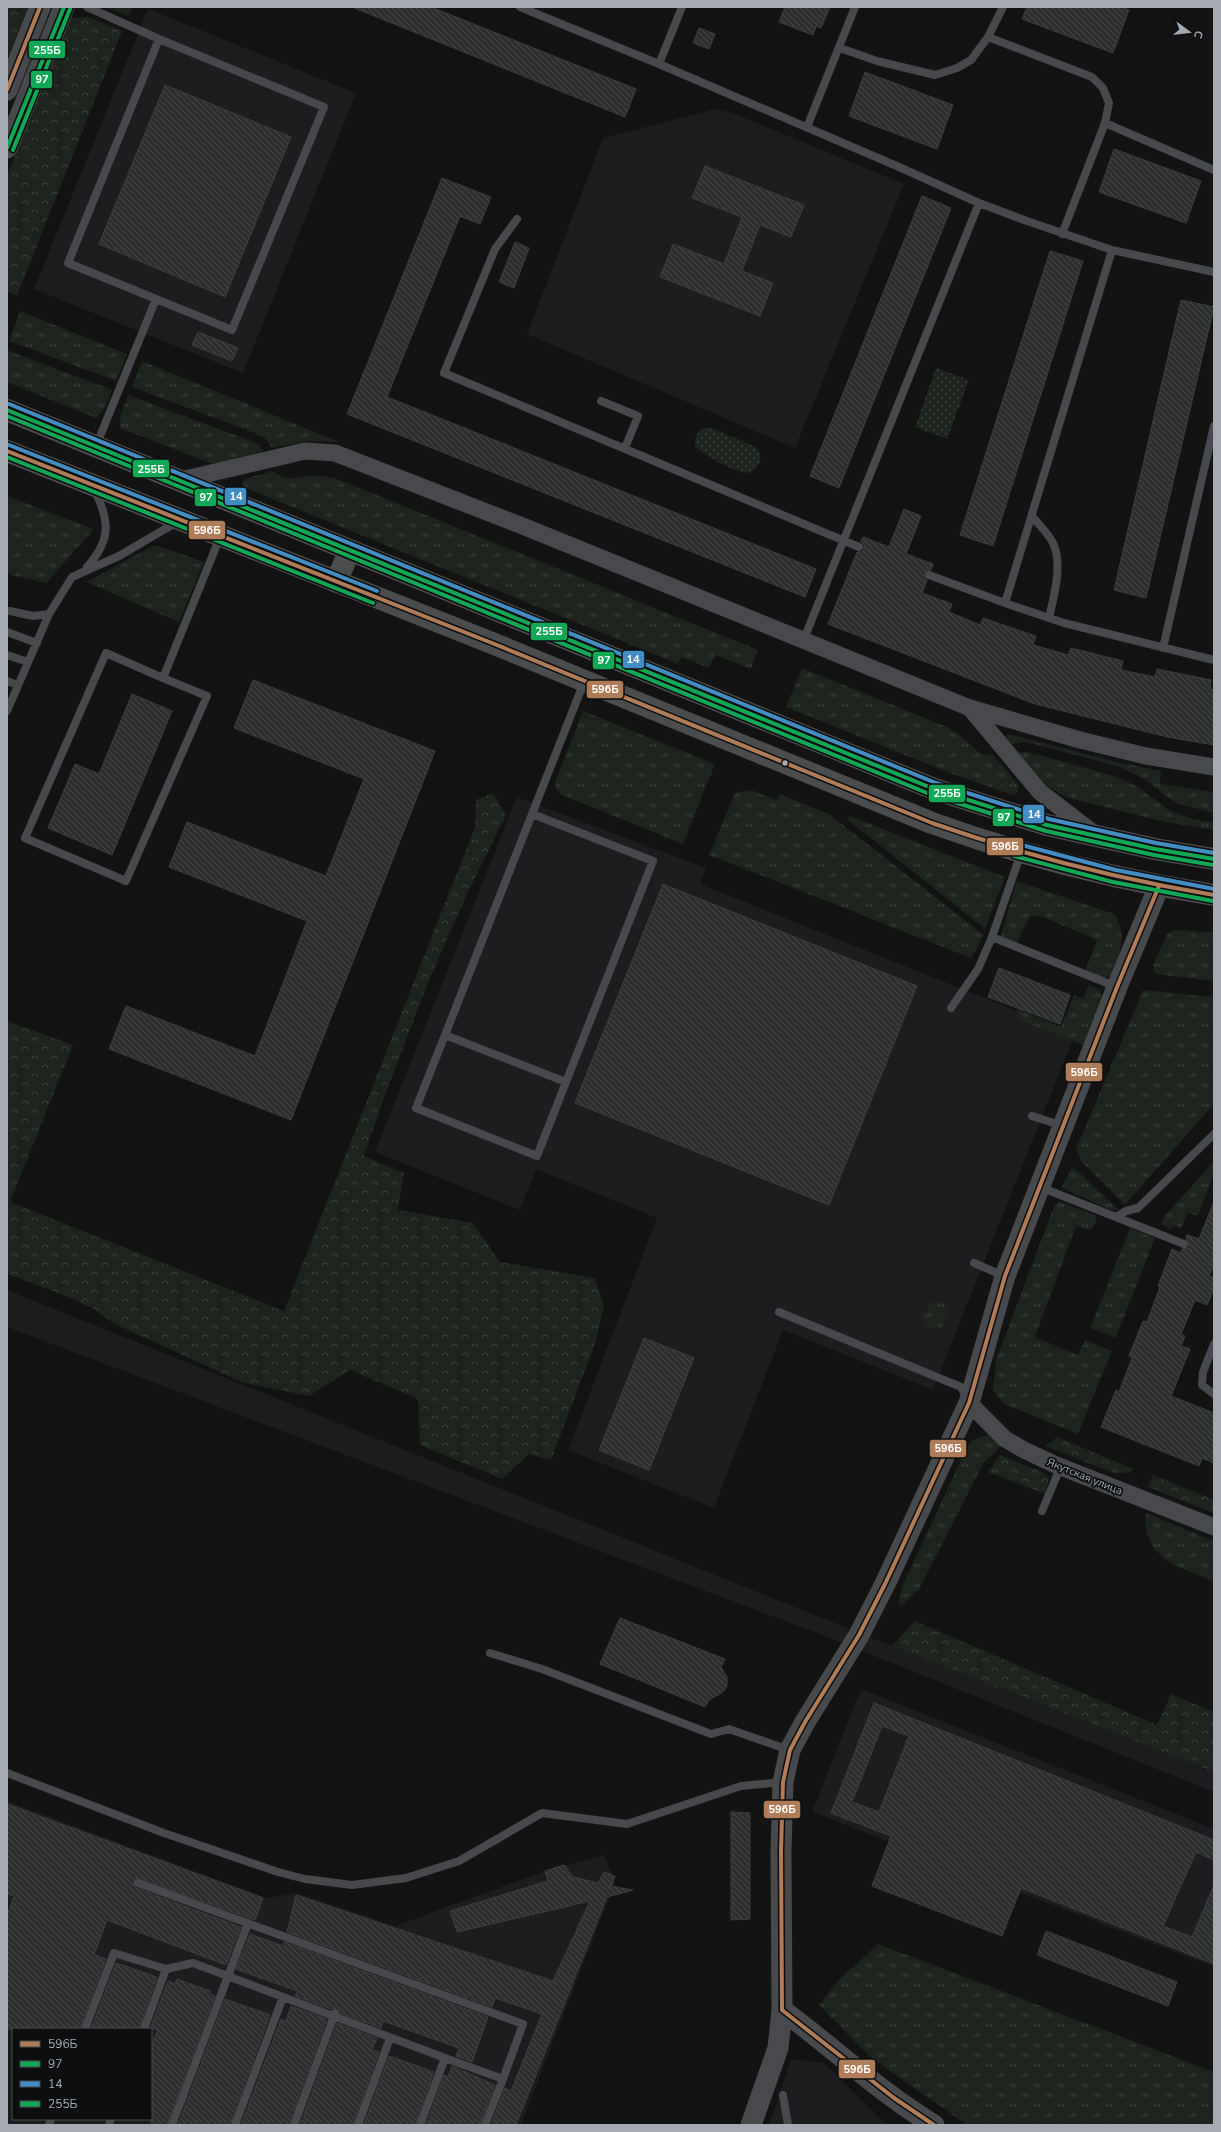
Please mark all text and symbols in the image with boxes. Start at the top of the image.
north arrow [1169,12,1209,52]
text: С [1190,29,1206,41]
line badge: 255Б [28,40,66,59]
text: 255Б [33,43,61,58]
line badge: 97 [30,70,53,89]
text: 97 [35,72,49,87]
line badge: 255Б [132,459,170,478]
text: 255Б [137,462,165,477]
line badge: 14 [224,487,247,506]
line badge: 97 [194,488,217,507]
text: 14 [229,489,243,504]
text: 97 [199,490,213,505]
line badge: 596Б [188,520,226,540]
text: 596Б [193,523,221,538]
line badge: 255Б [530,622,568,641]
text: 255Б [535,624,563,639]
line badge: 14 [622,650,645,669]
line badge: 97 [592,651,615,670]
text: 14 [626,652,640,667]
text: 97 [597,653,611,668]
line badge: 596Б [586,680,624,699]
text: 596Б [591,682,619,697]
unlabelled marker [780,758,790,768]
line badge: 255Б [928,784,966,803]
text: 255Б [933,786,961,801]
line badge: 14 [1022,804,1045,824]
text: 14 [1027,807,1041,822]
line badge: 97 [992,808,1015,827]
text: 97 [997,810,1011,825]
line badge: 596Б [986,837,1024,856]
text: 596Б [991,839,1019,854]
line badge: 596Б [1065,1062,1103,1082]
text: 596Б [1070,1065,1098,1080]
line badge: 596Б [929,1439,967,1458]
text: 596Б [934,1441,962,1456]
street label: Якутская улица [1045,1454,1125,1498]
line badge: 596Б [763,1800,801,1819]
text: 596Б [768,1802,796,1817]
legend [12,2028,152,2120]
text: 596Б [48,2036,78,2052]
text: 97 [48,2056,62,2072]
line badge: 596Б [838,2059,876,2079]
text: 596Б [843,2062,871,2077]
text: 14 [48,2076,62,2092]
text: 255Б [48,2096,78,2112]

